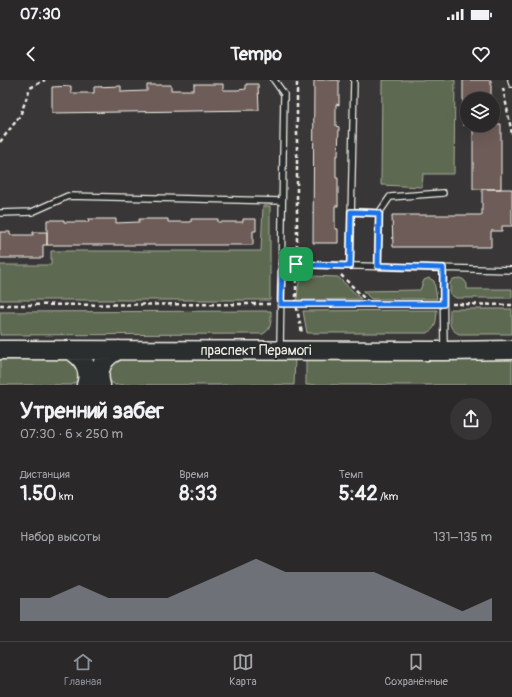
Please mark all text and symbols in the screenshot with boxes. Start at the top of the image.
text: 07:30 [20,5,61,24]
icon: back [20,43,42,65]
text: Tempo [230,43,282,66]
icon: heart [470,43,492,65]
map controls [460,92,500,132]
button: layers [460,92,500,132]
pin [279,247,313,281]
icon: arrive [285,253,307,275]
street label: праспект Перамогі [200,342,312,359]
text: Утренний забег [20,397,164,425]
button: share [450,398,492,440]
text: 07:30 · 6 × 250 m [20,426,123,442]
text: Дистанция [20,468,70,481]
text: Время [179,468,209,481]
text: Темп [339,468,363,481]
text: 1.50 [20,481,57,506]
text: 8:33 [179,481,217,506]
text: 5:42 [339,481,378,506]
text: km [57,490,73,503]
text: /km [378,490,398,503]
text: Набор высоты [20,529,101,545]
text: 131–135 m [433,529,492,545]
tab: Главная [64,651,101,688]
tab: Карта [229,651,257,688]
tab: Сохранённые [385,651,448,688]

